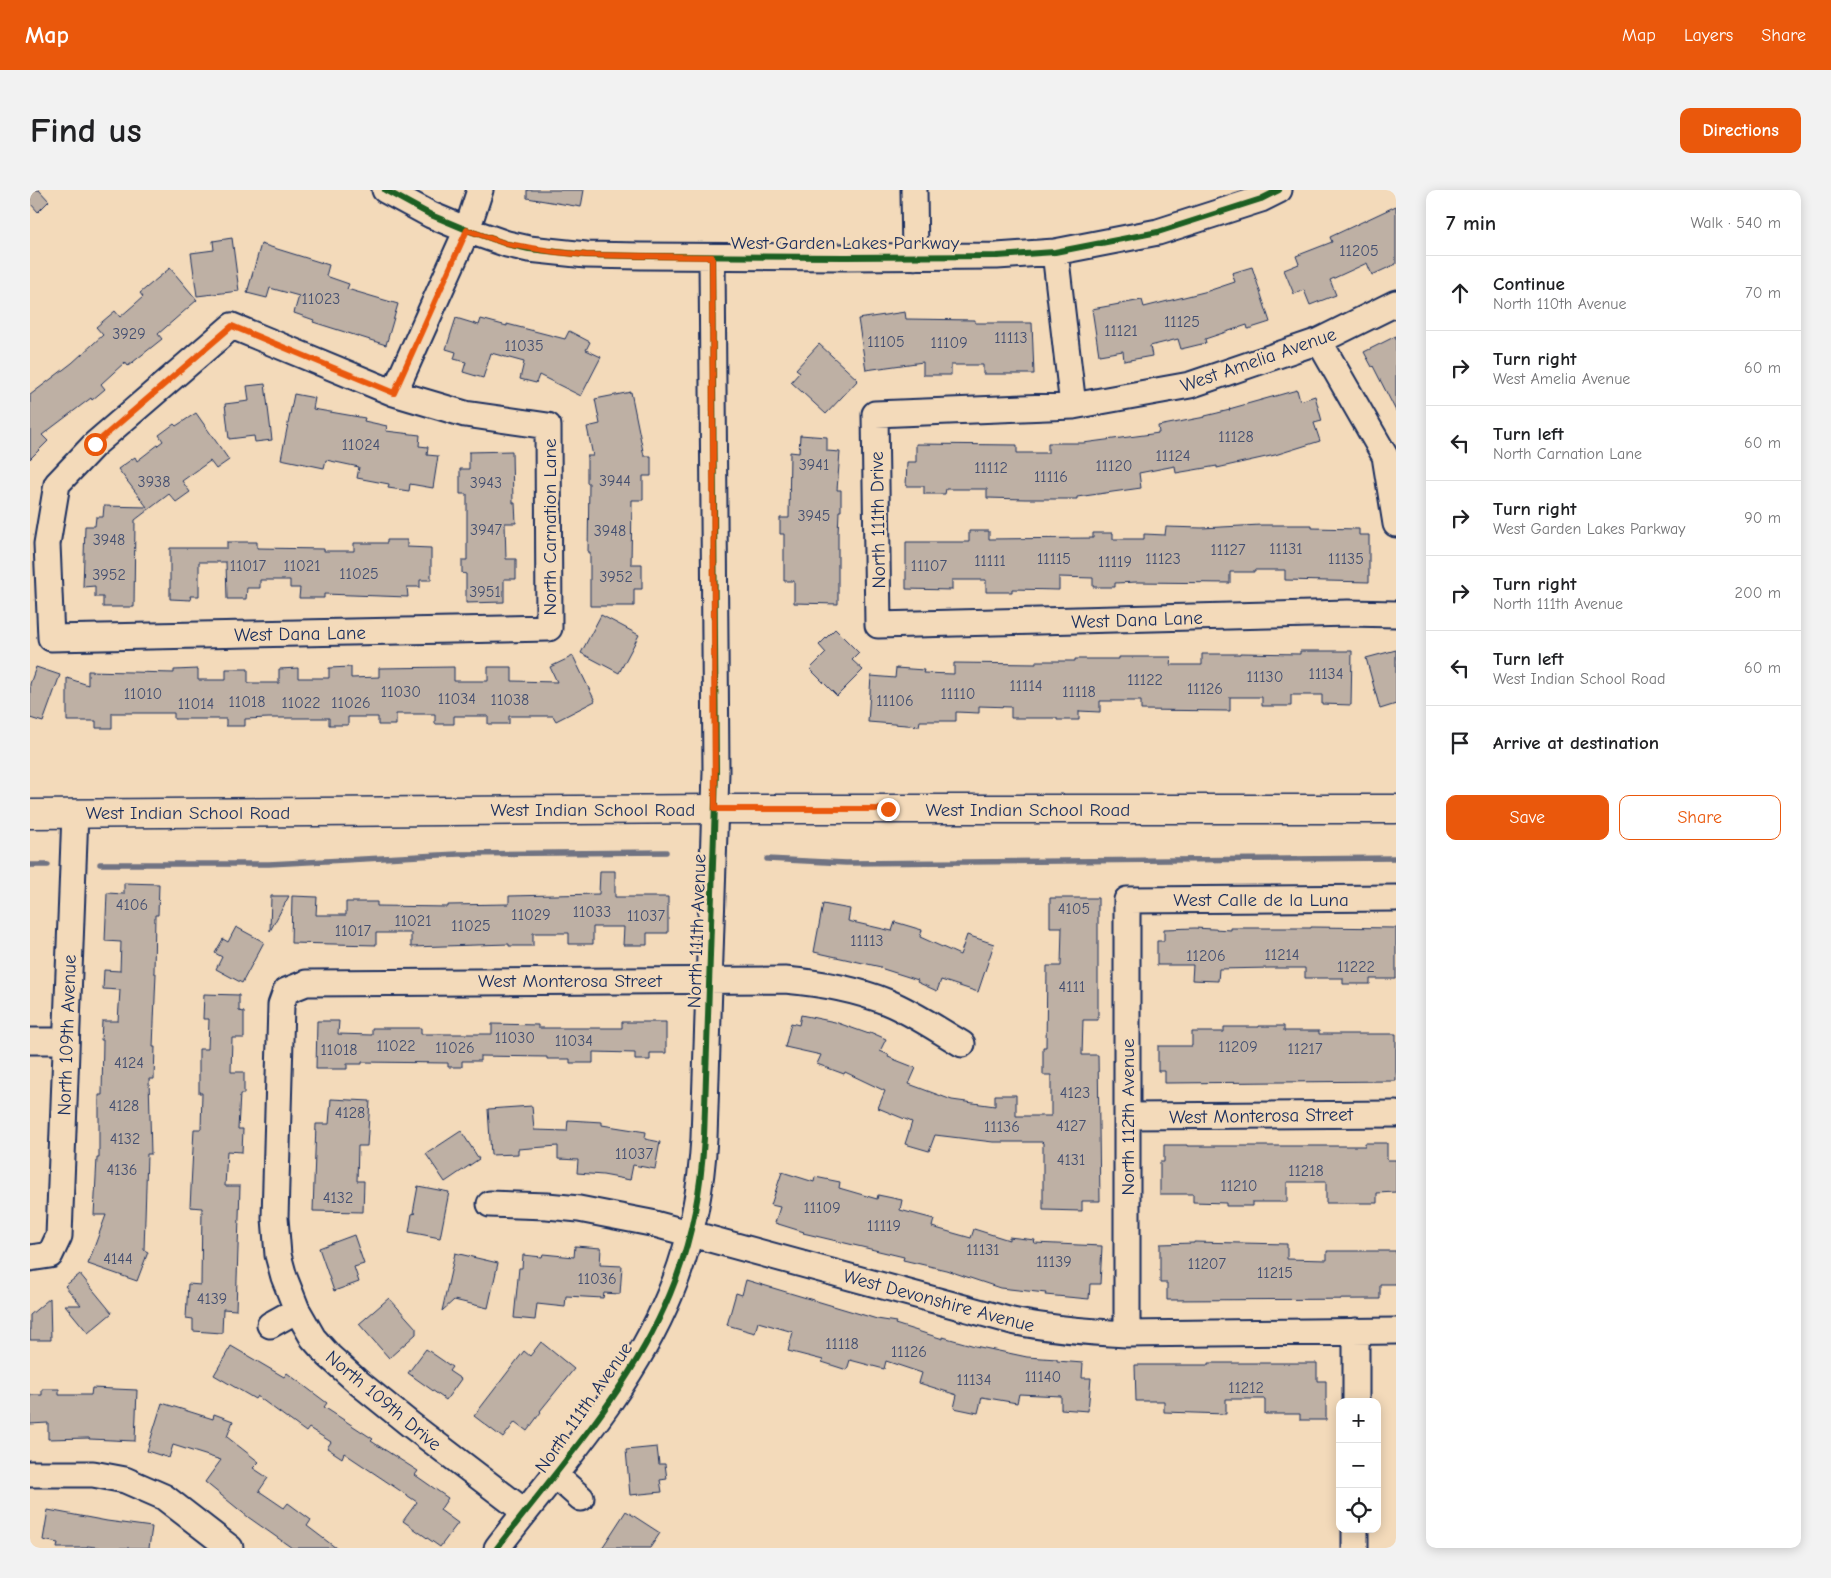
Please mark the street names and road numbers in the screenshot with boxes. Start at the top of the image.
street label: West Garden Lakes Parkway [731,232,960,254]
street label: West Amelia Avenue [1178,323,1339,397]
street label: North Carnation Lane [539,438,561,616]
street label: North 111th Drive [866,451,890,589]
street label: West Dana Lane [1071,607,1203,633]
street label: West Dana Lane [234,622,366,646]
street label: West Indian School Road [491,799,695,821]
street label: West Indian School Road [926,799,1130,821]
street label: West Indian School Road [86,802,290,824]
street label: North 111th Avenue [683,853,711,1009]
street label: West Calle de la Luna [1173,889,1349,911]
street label: North 109th Avenue [53,954,81,1116]
street label: West Monterosa Street [478,970,663,992]
street label: North 112th Avenue [1117,1039,1139,1195]
street label: West Monterosa Street [1169,1103,1354,1129]
street label: West Devonshire Avenue [841,1265,1037,1337]
street label: North 111th Avenue [531,1338,637,1477]
street label: North 109th Drive [321,1346,446,1456]

